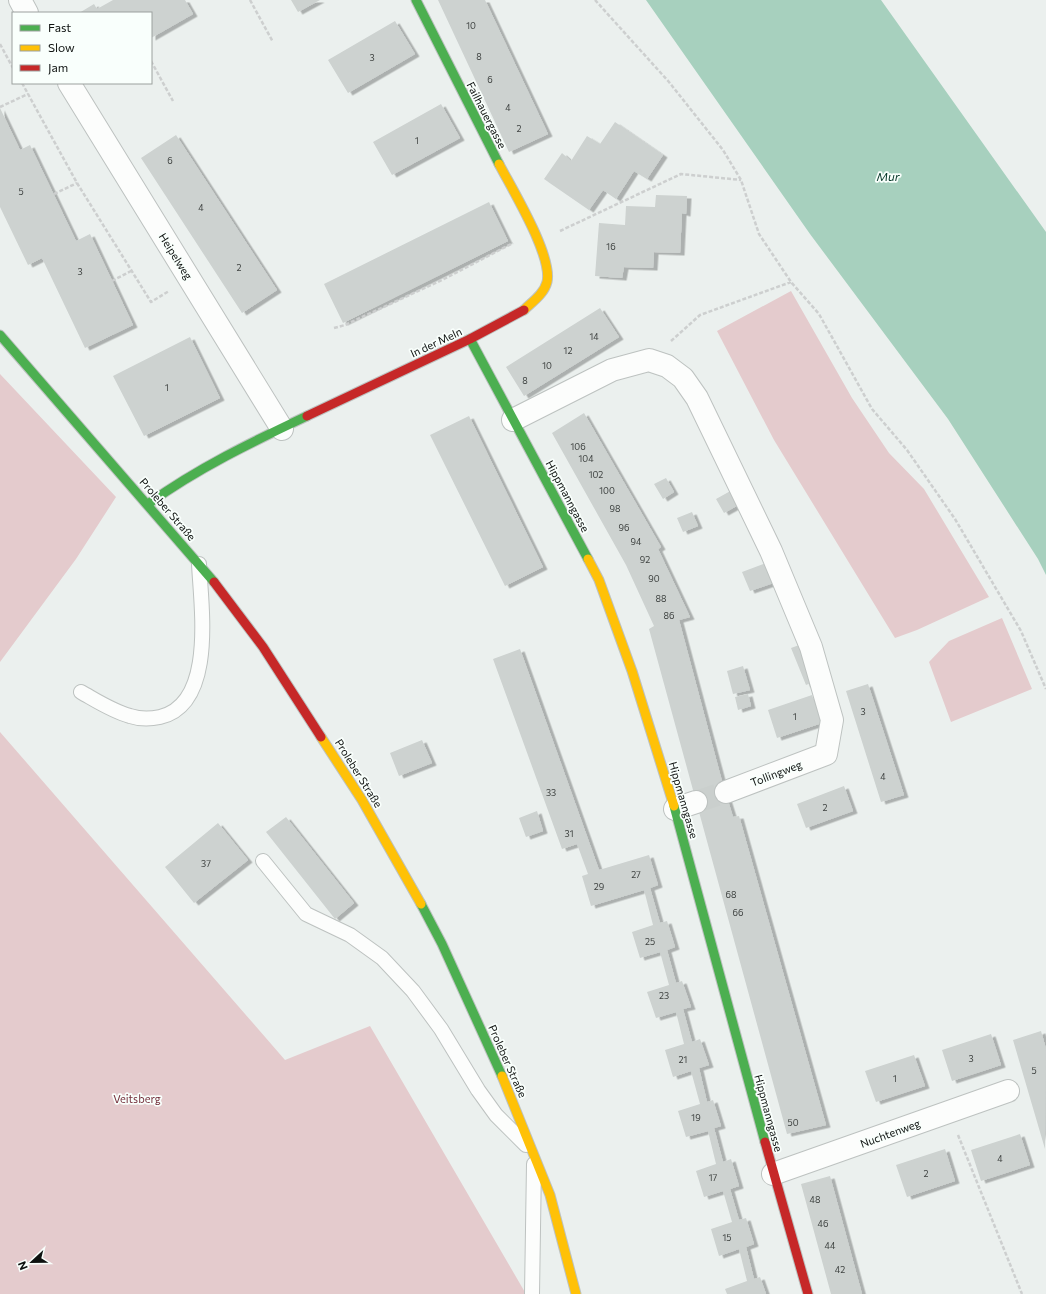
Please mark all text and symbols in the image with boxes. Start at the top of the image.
legend [12,12,152,84]
text: Fast [48,20,71,34]
house number: 10 [466,20,476,31]
text: Slow [48,40,75,54]
house number: 8 [476,51,482,62]
house number: 3 [369,52,375,63]
text: Jam [48,60,68,75]
house number: 6 [487,74,493,85]
street label: Failhauergasse [465,79,510,151]
house number: 4 [505,102,511,113]
house number: 2 [517,123,522,134]
house number: 1 [415,135,419,146]
house number: 6 [167,155,173,166]
water label: Mur [877,169,901,183]
house number: 5 [18,186,24,197]
house number: 4 [198,202,204,213]
street label: Heipelweg [157,230,195,282]
house number: 16 [606,241,616,252]
house number: 2 [237,262,242,273]
house number: 3 [77,266,83,277]
street label: In der Meln [408,324,464,360]
house number: 14 [589,331,599,342]
house number: 12 [564,345,572,356]
house number: 10 [542,360,552,371]
house number: 8 [522,375,528,386]
house number: 1 [165,382,169,393]
house number: 106 [570,441,586,452]
house number: 104 [578,453,594,464]
street label: Hippmanngasse [544,458,592,534]
house number: 102 [589,469,603,480]
street label: Proleber Straße [137,475,199,543]
house number: 100 [599,485,615,496]
house number: 98 [610,503,620,514]
house number: 96 [619,522,629,533]
house number: 94 [631,536,642,547]
house number: 92 [640,554,650,565]
house number: 90 [648,573,660,584]
house number: 88 [656,593,666,604]
house number: 86 [664,610,674,621]
house number: 3 [860,706,866,717]
house number: 1 [793,711,797,722]
street label: Proleber Straße [333,736,385,810]
street label: Tollingweg [749,757,803,789]
street label: Hippmanngasse [667,760,701,840]
house number: 4 [880,771,886,782]
house number: 33 [546,787,556,798]
house number: 2 [823,802,828,813]
house number: 31 [565,828,573,839]
house number: 37 [201,858,211,869]
house number: 27 [631,869,641,880]
house number: 29 [594,881,604,892]
house number: 68 [726,889,736,900]
house number: 66 [733,907,743,918]
house number: 25 [645,936,655,947]
house number: 23 [659,990,669,1001]
street label: Proleber Straße [486,1023,530,1100]
house number: 3 [968,1053,974,1064]
house number: 21 [679,1054,687,1065]
house number: 5 [1031,1065,1037,1076]
street label: Hippmanngasse [752,1073,786,1153]
house number: 1 [893,1073,897,1084]
park label: Veitsberg [113,1092,161,1105]
house number: 19 [691,1112,701,1123]
street label: Nuchtenweg [858,1116,922,1150]
house number: 50 [787,1117,799,1128]
house number: 4 [997,1153,1003,1164]
house number: 2 [924,1168,929,1179]
house number: 17 [709,1172,718,1183]
house number: 48 [810,1194,820,1205]
house number: 46 [818,1218,828,1229]
house number: 15 [722,1232,732,1243]
house number: 44 [825,1240,836,1251]
north arrow [12,1242,52,1282]
text: N [15,1260,30,1272]
house number: 42 [835,1264,845,1275]

